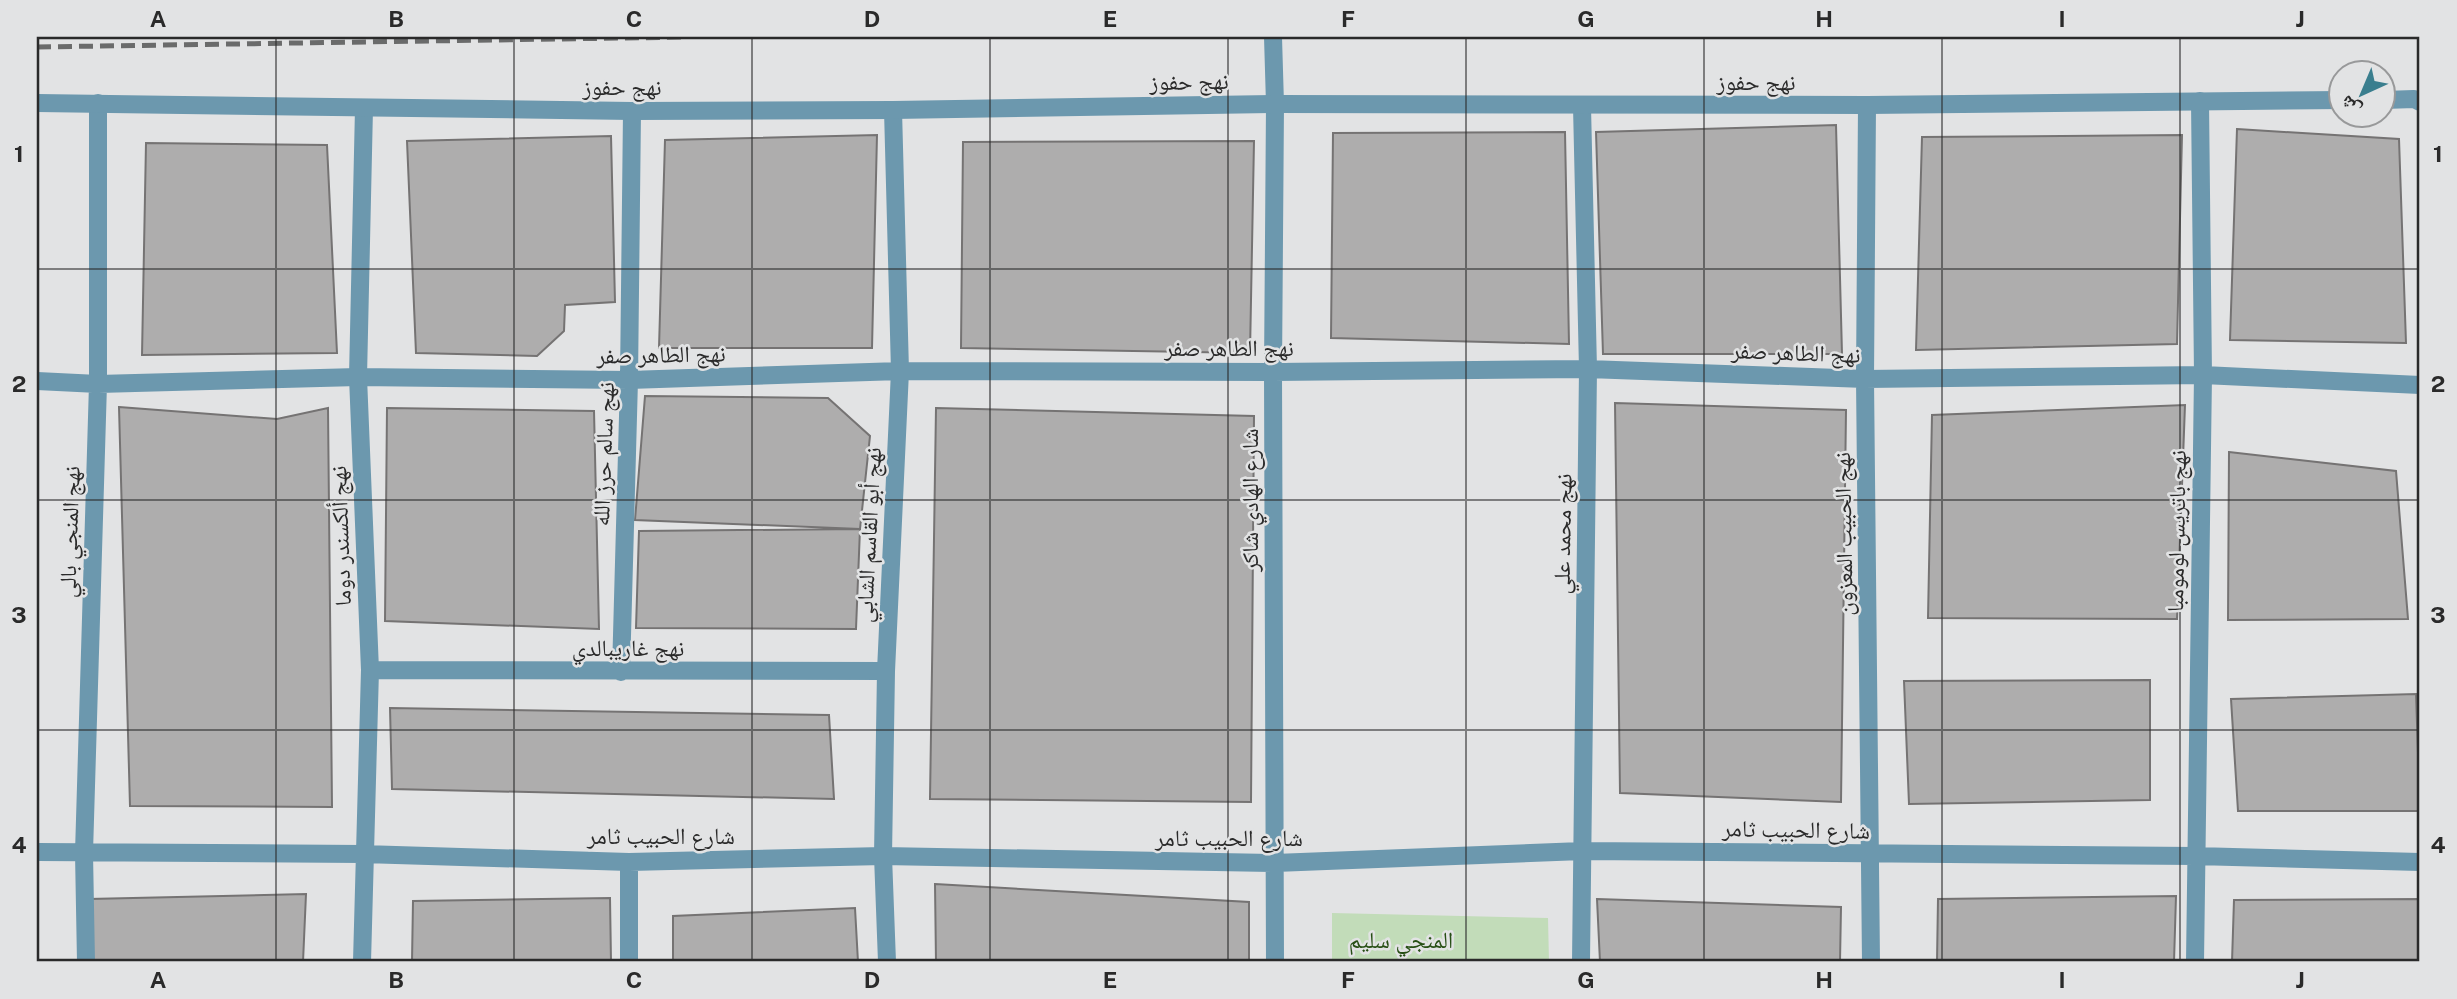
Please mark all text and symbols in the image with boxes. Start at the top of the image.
text: A [150,5,167,32]
text: B [388,5,404,32]
text: C [626,5,642,32]
text: D [864,5,880,32]
text: E [1103,5,1117,32]
text: F [1341,5,1355,32]
text: G [1577,5,1595,32]
text: H [1815,5,1833,32]
text: I [2058,5,2066,32]
text: J [2295,5,2305,32]
north arrow [2328,60,2398,130]
street label: نهج حفوز [1148,67,1229,97]
street label: نهج حفوز [1715,68,1796,97]
street label: نهج حفوز [581,73,662,102]
text: ش [2335,91,2366,121]
text: 1 [14,140,24,167]
text: 1 [2433,140,2443,167]
street label: نهج الطاهر صفر [1163,334,1294,363]
street label: نهج الطاهر صفر [1730,336,1861,370]
street label: نهج الطاهر صفر [595,339,726,371]
text: 2 [12,370,26,397]
text: 2 [2431,370,2445,397]
street label: نهج سالم حرز الله [587,381,622,527]
street label: شارع الهادي شاكر [1236,428,1268,573]
street label: نهج أبو القاسم الشابي [850,447,892,624]
street label: نهج باتريس لومومبا [2161,450,2193,612]
street label: نهج الحبيب المعزون [1828,452,1860,616]
street label: نهج ألكسندر دوما [324,465,358,607]
street label: نهج المنجي بالي [53,466,91,599]
street label: نهج محمد علي [1547,473,1582,595]
text: 3 [11,601,27,628]
text: 3 [2430,601,2446,628]
street label: نهج غاريبالدي [572,634,684,666]
street label: شارع الحبيب ثامر [1721,814,1870,846]
street label: شارع الحبيب ثامر [586,822,735,851]
street label: شارع الحبيب ثامر [1154,824,1303,853]
text: 4 [11,831,27,858]
text: 4 [2430,831,2446,858]
park label: المنجي سليم [1349,926,1453,958]
text: A [150,966,167,993]
text: B [388,966,404,993]
text: C [626,966,642,993]
text: D [864,966,880,993]
text: E [1103,966,1117,993]
text: F [1341,966,1355,993]
text: G [1577,966,1595,993]
text: H [1815,966,1833,993]
text: I [2058,966,2066,993]
text: J [2295,966,2305,993]

